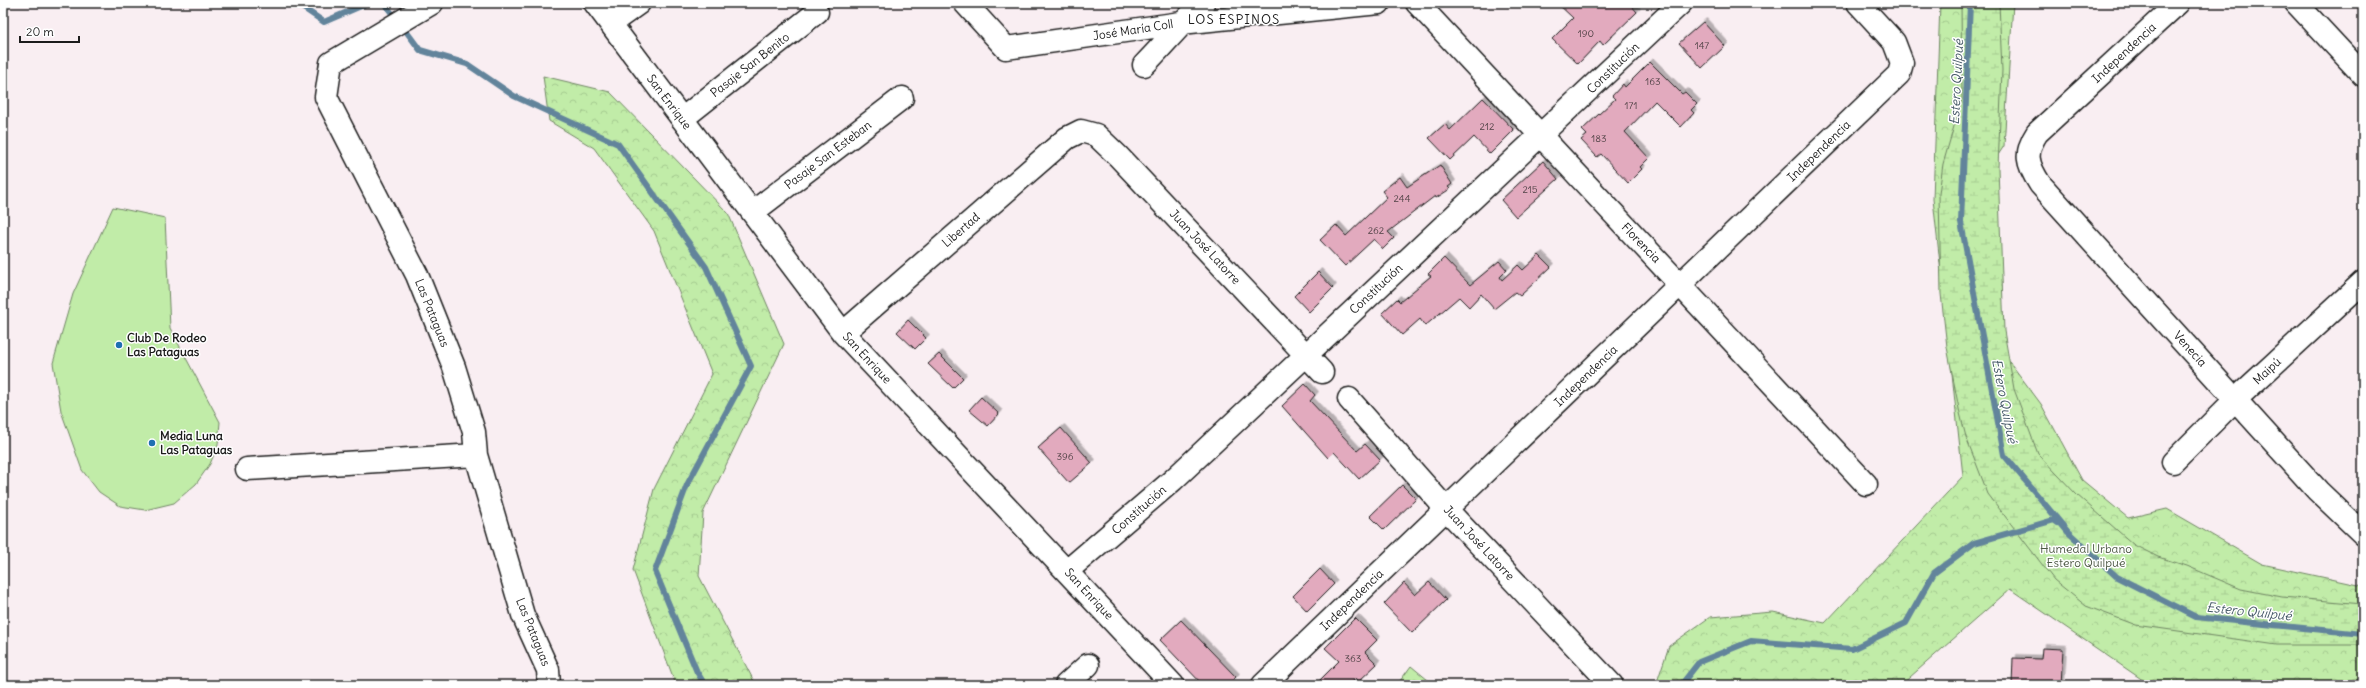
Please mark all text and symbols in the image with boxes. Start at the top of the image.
district label: LOS ESPINOS [1188,11,1280,28]
street label: José María Coll [1092,16,1174,43]
scale bar [20,18,79,44]
street label: Independencia [2089,19,2159,86]
text: 20 m [26,24,54,39]
house number: 190 [1578,27,1594,40]
street label: Pasaje San Benito [707,29,792,100]
water label: Estero Quilpué [1946,38,1967,125]
street label: Constitución [1583,39,1642,96]
house number: 147 [1695,39,1709,52]
street label: San Enrique [644,71,695,132]
house number: 163 [1645,75,1661,88]
house number: 171 [1625,99,1637,112]
street label: Pasaje San Esteban [781,117,874,192]
street label: Independencia [1784,117,1853,184]
house number: 212 [1480,120,1495,133]
house number: 183 [1591,132,1607,145]
house number: 215 [1522,183,1538,196]
house number: 244 [1394,192,1411,205]
street label: Juan José Latorre [1167,206,1244,287]
street label: Libertad [939,209,983,250]
street label: Florencia [1619,220,1664,266]
house number: 262 [1368,224,1385,237]
street label: Constitución [1346,260,1405,317]
street label: Las Pataguas [412,277,453,349]
street label: Venecia [2171,328,2210,370]
street label: San Enrique [840,329,895,387]
place label: Club De Rodeo Las Pataguas [127,330,207,360]
marker: Club De Rodeo Las Pataguas [114,340,124,350]
street label: Independencia [1551,342,1620,409]
street label: Maipú [2249,354,2284,387]
water label: Estero Quilpué [1988,357,2021,446]
place label: Media Luna Las Pataguas [160,428,233,458]
marker: Media Luna Las Pataguas [147,438,157,448]
house number: 396 [1056,450,1074,463]
street label: Constitución [1108,482,1169,537]
street label: Juan José Latorre [1441,502,1518,583]
park label: Humedal Urbano Estero Quilpué [2040,541,2132,570]
street label: San Enrique [1062,565,1117,623]
street label: Independencia [1317,566,1386,633]
street label: Las Pataguas [513,596,554,668]
water label: Estero Quilpué [2206,599,2293,625]
house number: 363 [1344,652,1362,665]

